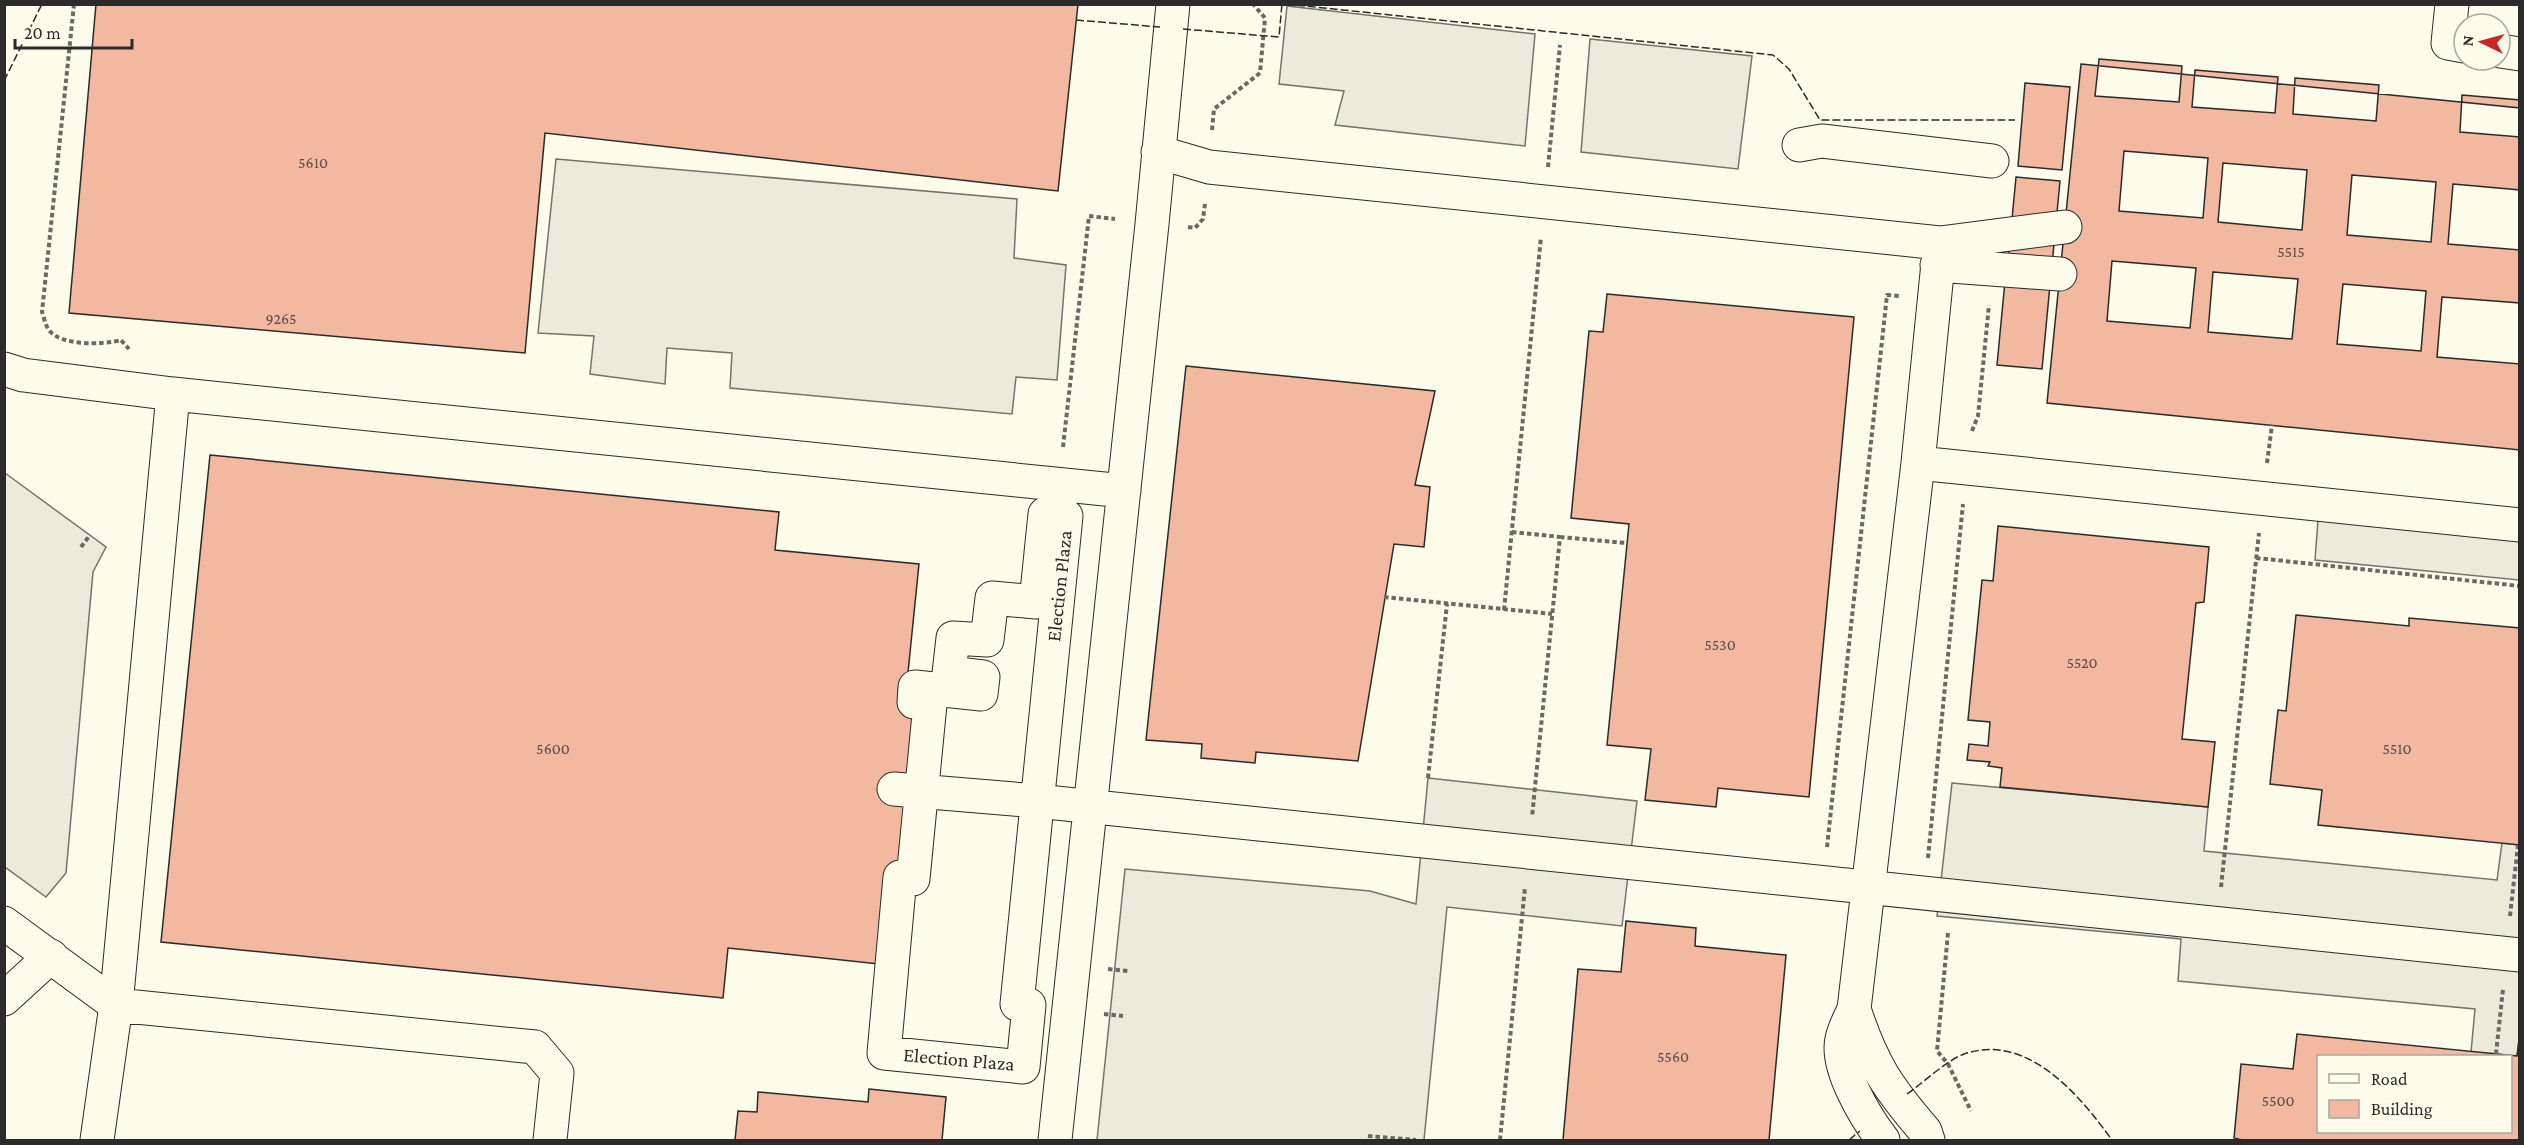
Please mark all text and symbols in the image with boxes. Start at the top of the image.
scale bar [15,12,132,50]
north arrow [2452,12,2512,72]
text: 20 m [24,23,61,43]
text: N [2459,34,2477,47]
house number: 5610 [298,154,328,171]
house number: 5515 [2277,243,2305,260]
house number: 9265 [266,310,296,327]
street label: Election Plaza [1042,529,1076,643]
house number: 5530 [1704,636,1736,653]
house number: 5520 [2066,654,2098,671]
house number: 5600 [536,740,570,757]
house number: 5510 [2382,740,2412,757]
street label: Election Plaza [902,1043,1016,1075]
house number: 5560 [1657,1048,1689,1065]
legend [2317,1055,2512,1133]
text: Road [2371,1069,2408,1089]
house number: 5500 [2261,1092,2295,1109]
text: Building [2371,1099,2433,1119]

